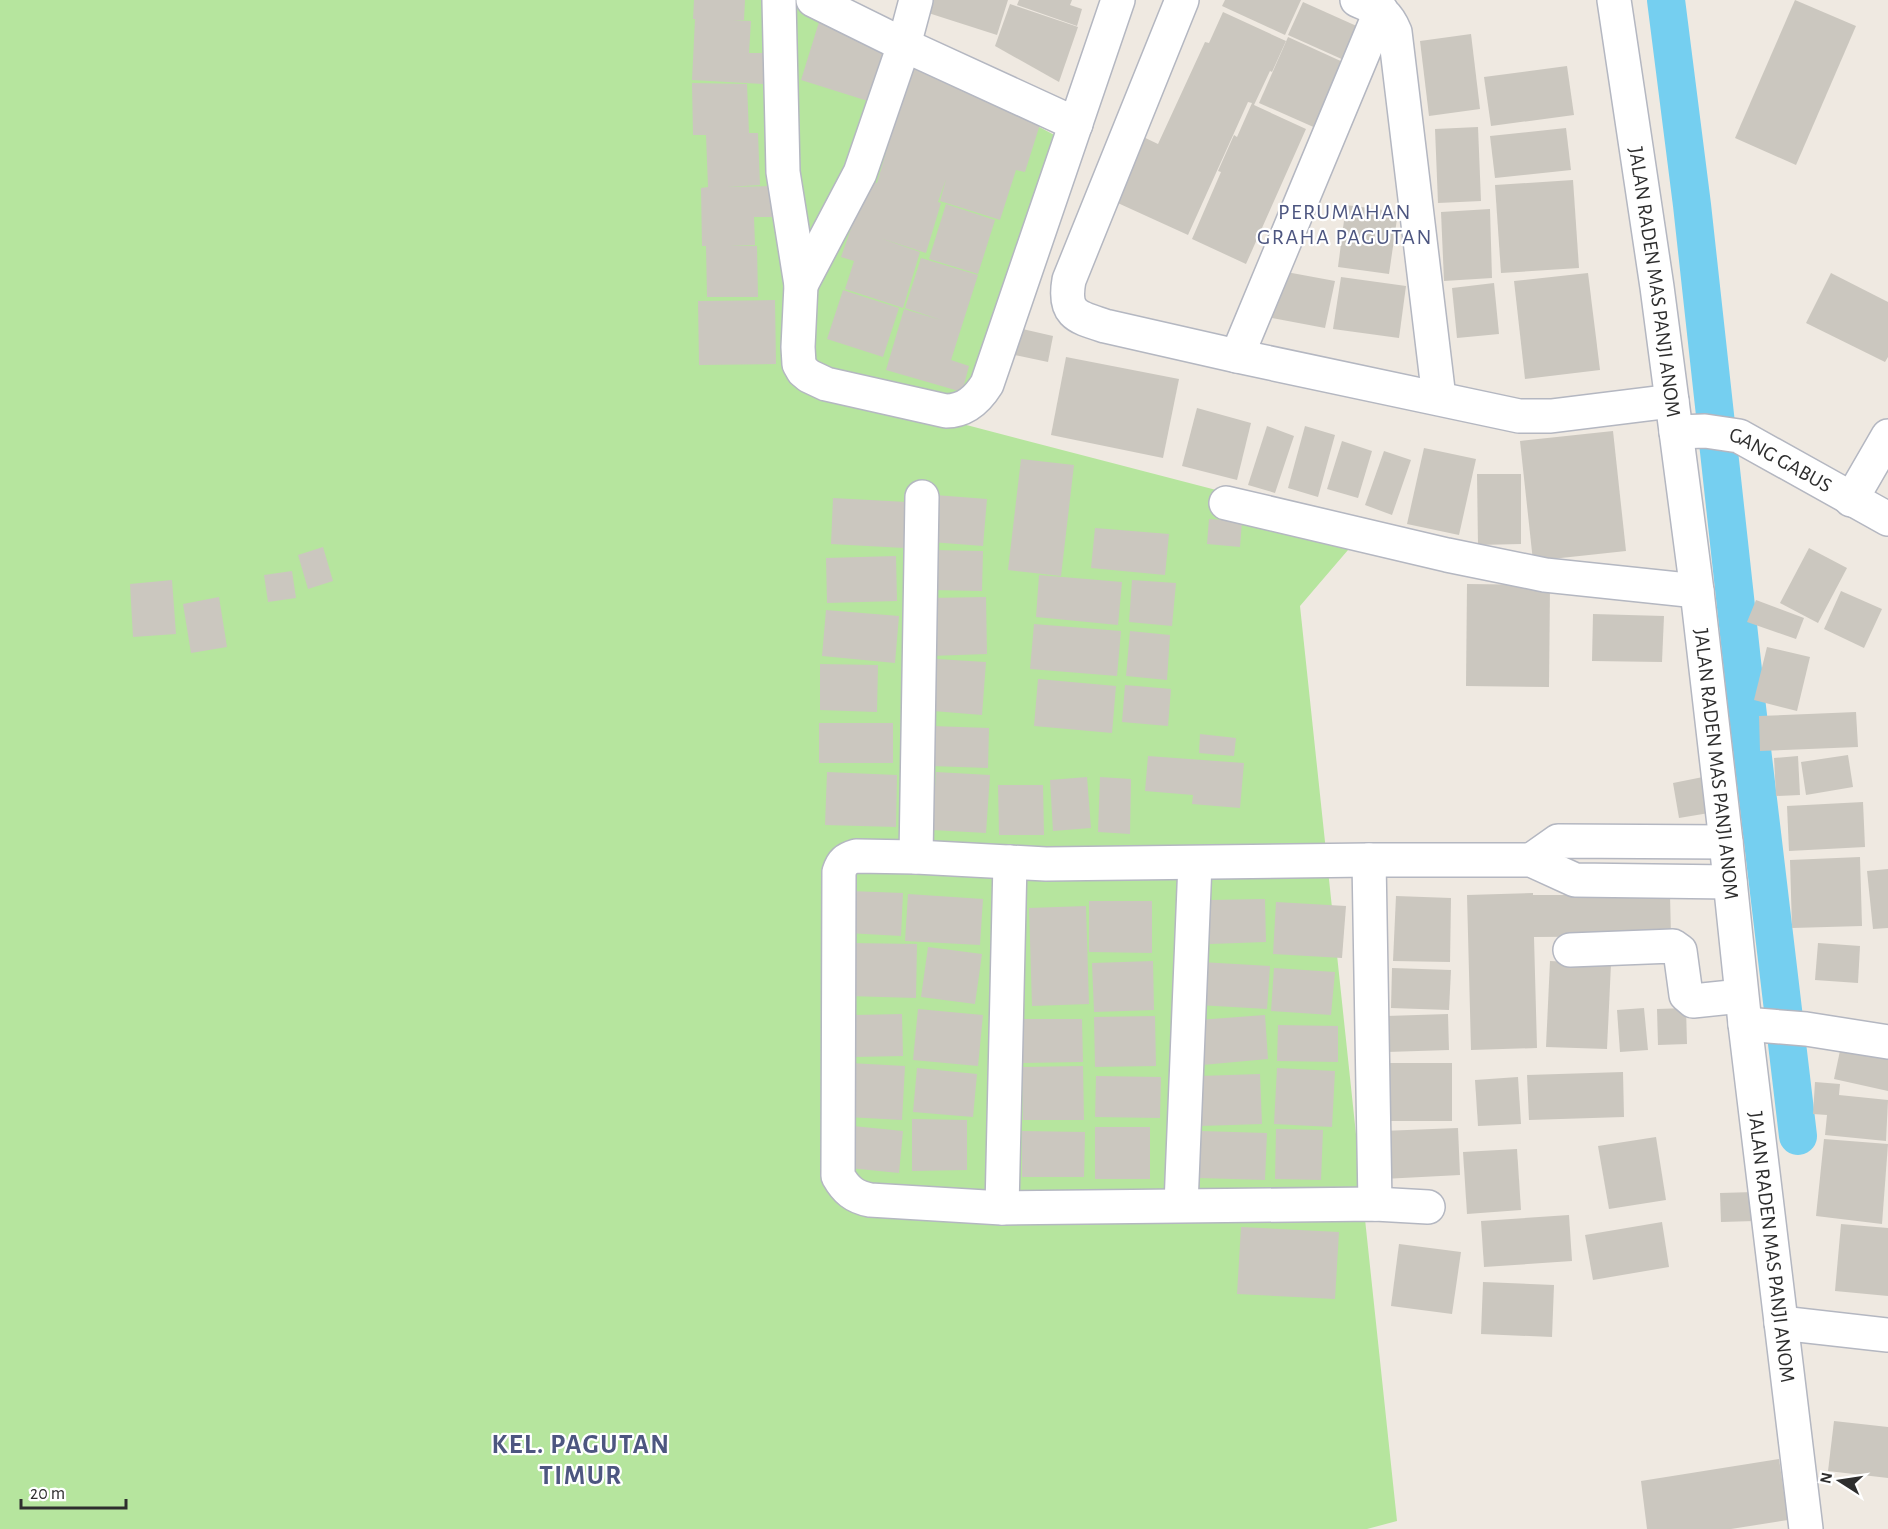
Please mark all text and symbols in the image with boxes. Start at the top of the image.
street label: JALAN RADEN MAS PANJI ANOM [1626,145,1685,418]
district label: PERUMAHAN GRAHA PAGUTAN [1257,201,1433,248]
street label: GANG GABUS [1728,424,1836,496]
street label: JALAN RADEN MAS PANJI ANOM [1691,627,1742,901]
street label: JALAN RADEN MAS PANJI ANOM [1745,1110,1799,1384]
district label: KEL. PAGUTAN TIMUR [491,1431,671,1489]
north arrow [1810,1451,1870,1511]
text: N [1817,1471,1835,1485]
scale bar [21,1472,126,1510]
text: 20 m [30,1485,65,1503]

